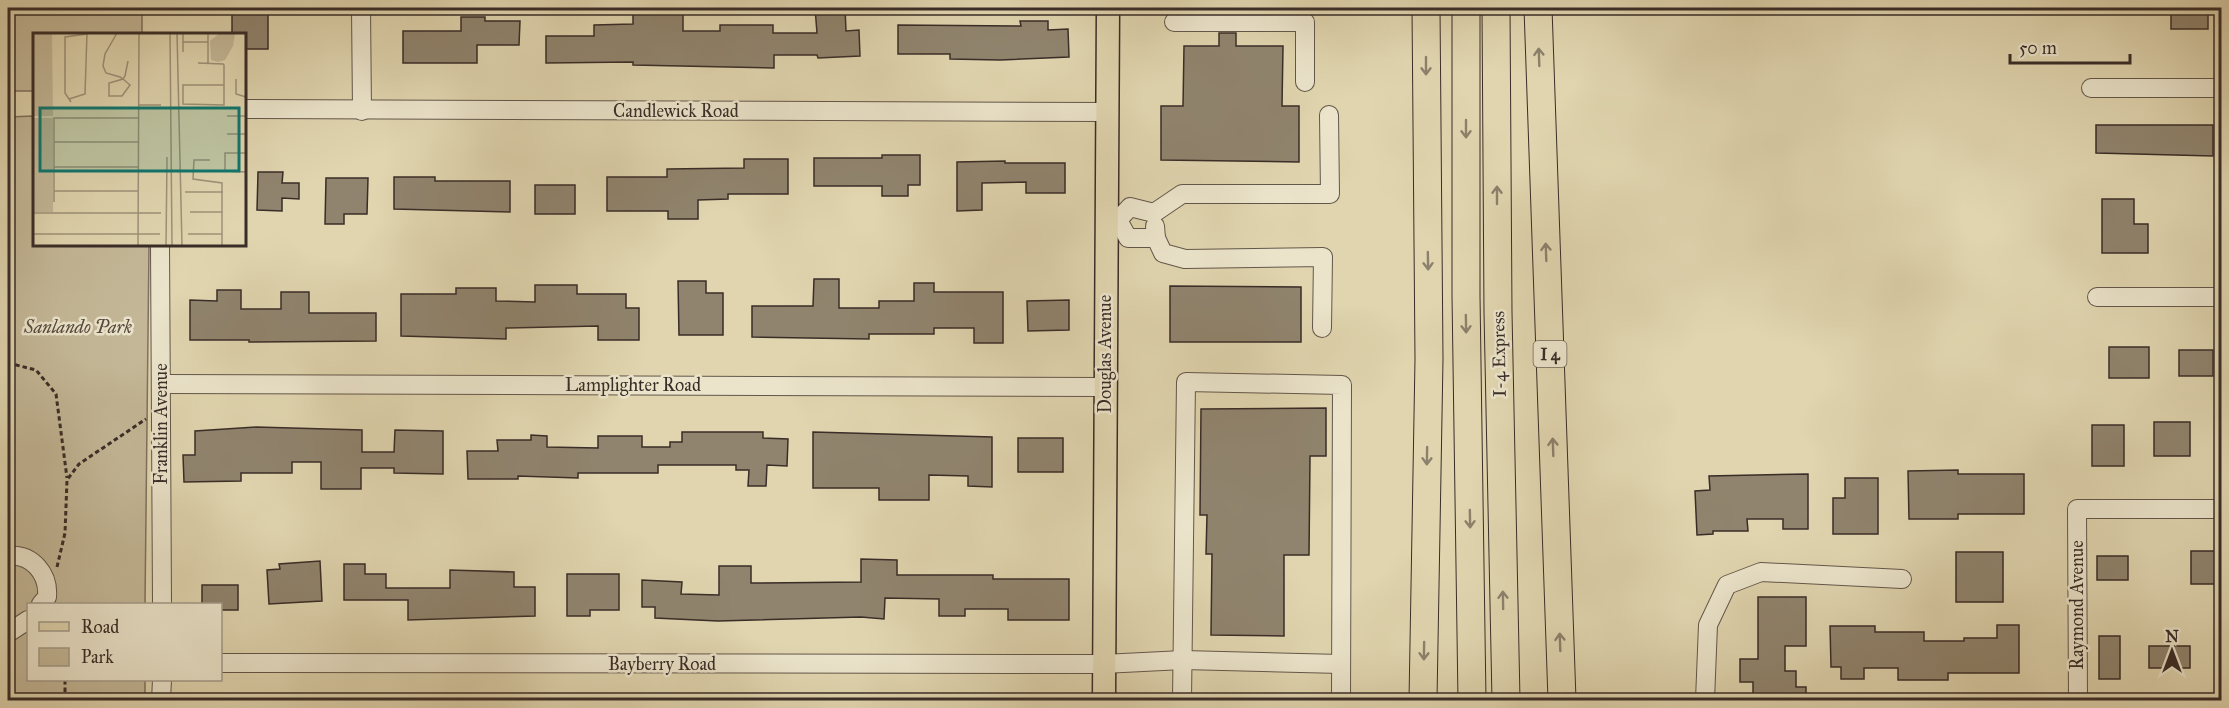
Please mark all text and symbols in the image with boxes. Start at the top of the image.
scale bar [2010,27,2130,65]
inset map [33,33,246,246]
text: 50 m [2019,37,2057,59]
one-way arrow [1533,48,1544,68]
one-way arrow [1420,55,1432,75]
street label: Candlewick Road [613,100,739,122]
one-way arrow [1460,118,1472,138]
one-way arrow [1491,186,1503,206]
one-way arrow [1540,243,1551,263]
one-way arrow [1422,250,1434,270]
street label: Douglas Avenue [1094,295,1117,413]
street label: I-4 Express [1487,311,1511,397]
one-way arrow [1461,313,1472,333]
park label: Sanlando Park [23,316,132,338]
road number: I 4 [1534,341,1566,367]
street label: Franklin Avenue [150,363,172,485]
street label: Lamplighter Road [565,374,701,397]
one-way arrow [1547,438,1559,458]
one-way arrow [1422,445,1433,465]
one-way arrow [1464,508,1475,528]
street label: Raymond Avenue [2066,540,2088,670]
one-way arrow [1498,591,1509,611]
legend [27,603,222,681]
text: Road [81,616,119,638]
north arrow [2142,621,2202,681]
text: N [2165,627,2179,646]
one-way arrow [1554,633,1566,653]
one-way arrow [1419,640,1430,660]
text: Park [81,646,114,668]
street label: Bayberry Road [608,653,716,675]

